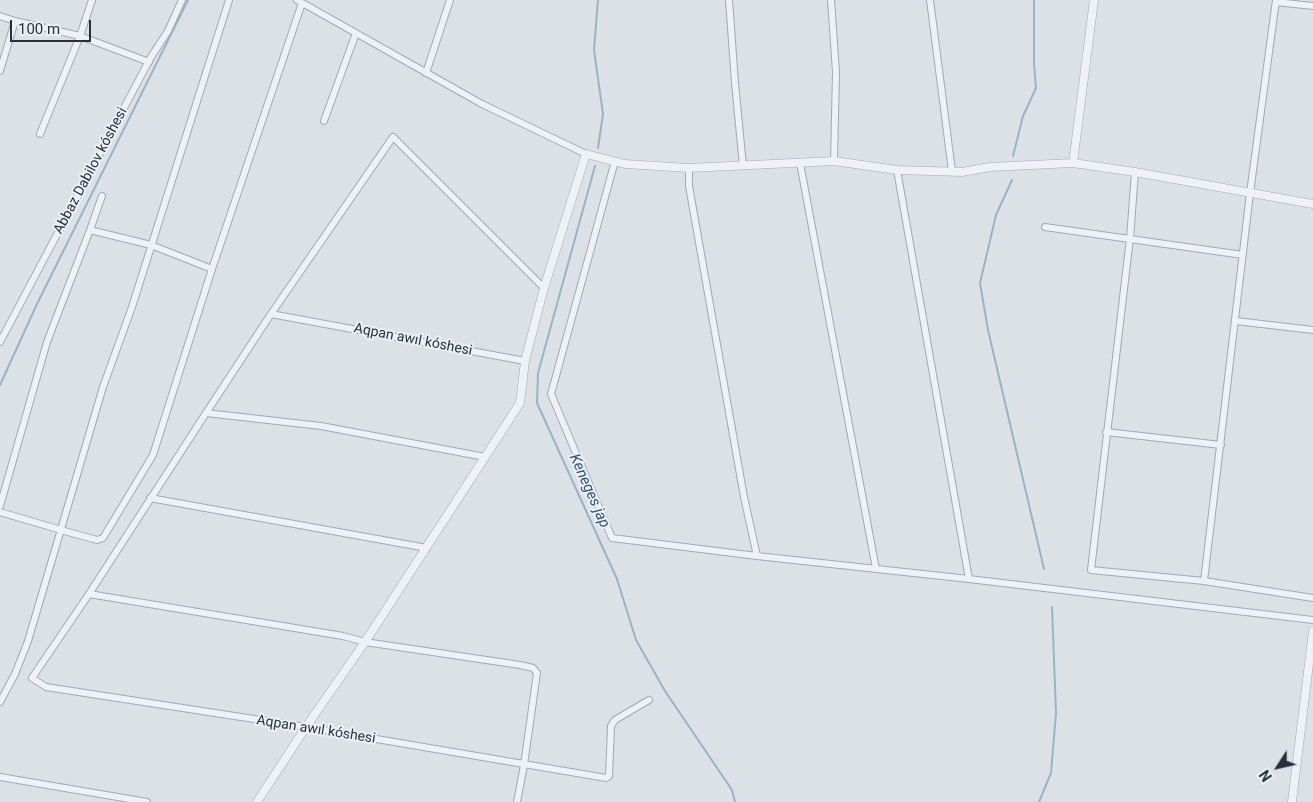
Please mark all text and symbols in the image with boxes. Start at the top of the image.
scale bar [12,10,94,42]
text: 100 m [18,20,60,38]
street label: Abbaz Dabilov kóshesi [51,105,131,237]
street label: Aqpan awıl kóshesi [352,320,474,360]
water label: Keneges jap [565,451,613,531]
street label: Aqpan awıl kóshesi [255,712,377,748]
north arrow [1253,742,1303,792]
text: N [1256,767,1275,784]

